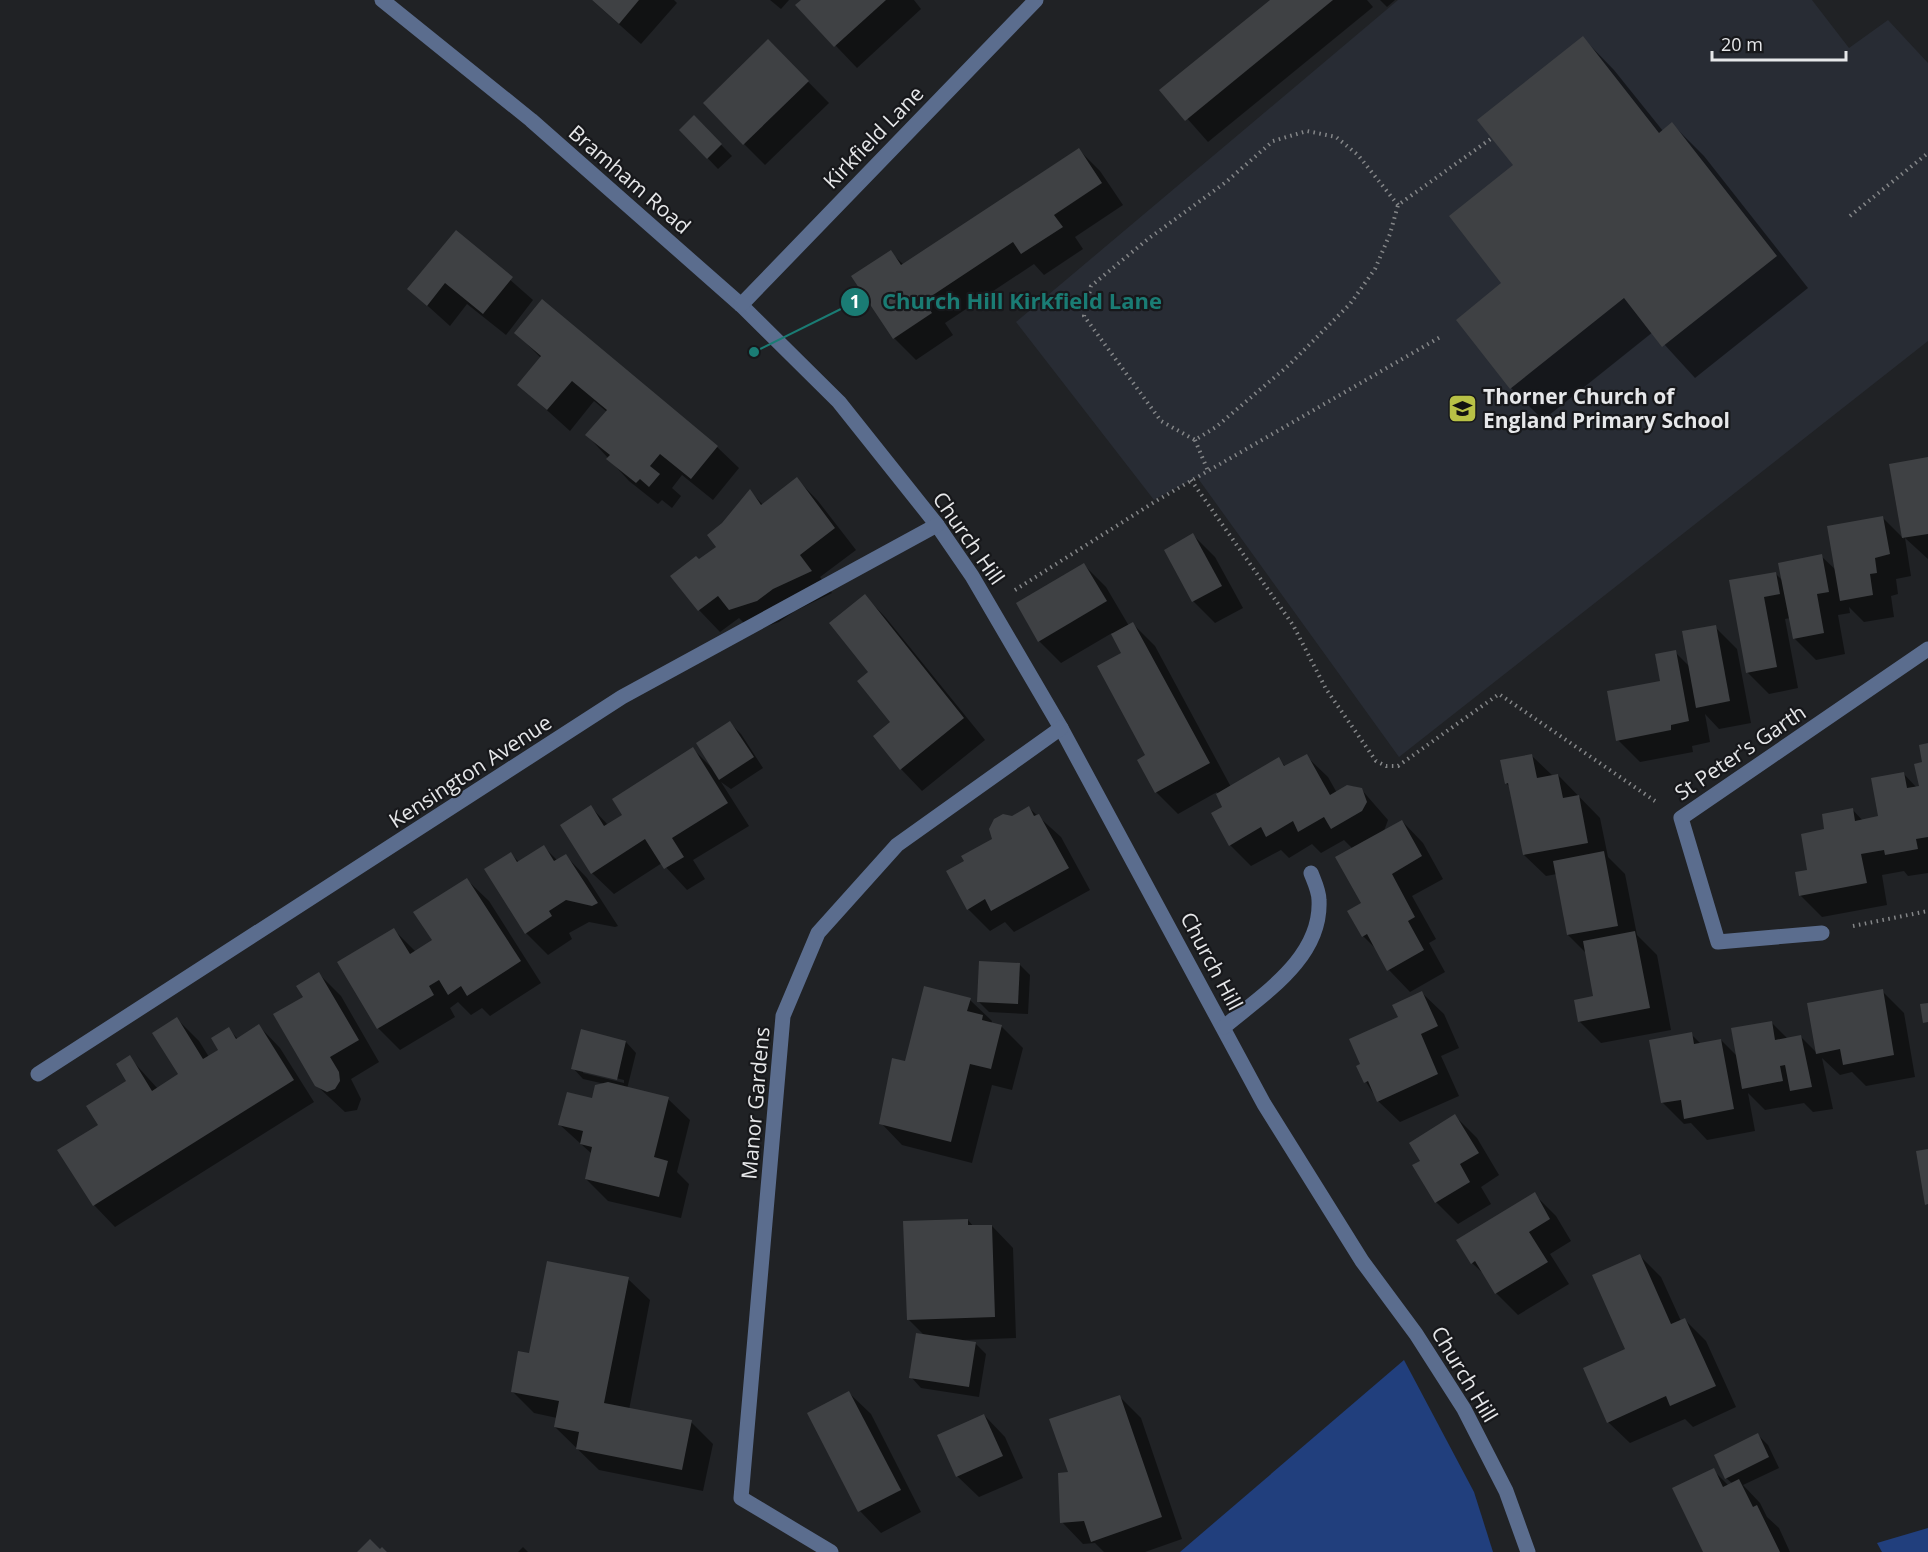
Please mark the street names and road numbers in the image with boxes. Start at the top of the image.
street label: Kirkfield Lane [817,79,929,195]
street label: Bramham Road [563,118,697,240]
street label: Church Hill [927,486,1011,590]
street label: St Peter's Garth [1669,698,1811,806]
street label: Kensington Avenue [383,708,557,834]
street label: Church Hill [1174,907,1250,1015]
street label: Manor Gardens [734,1025,776,1181]
street label: Church Hill [1425,1321,1505,1427]

